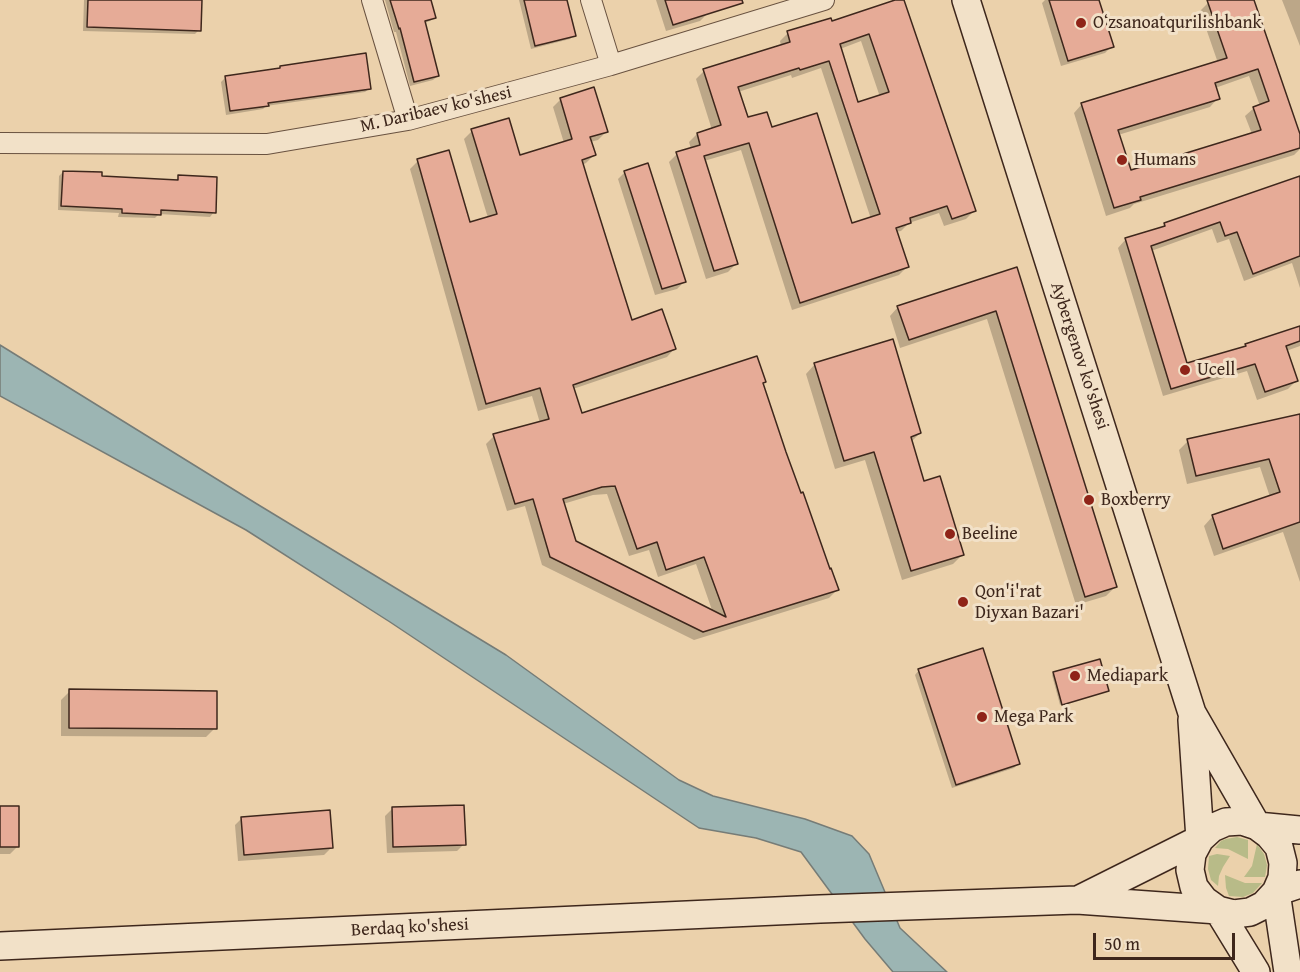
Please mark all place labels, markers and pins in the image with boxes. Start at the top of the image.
place label: Oʻzsanoatqurilishbank [1093,12,1262,34]
marker: Oʻzsanoatqurilishbank [1074,16,1088,30]
place label: Humans [1134,149,1196,171]
marker: Humans [1115,153,1129,167]
place label: Ucell [1197,359,1235,381]
marker: Ucell [1178,363,1192,377]
place label: Boxberry [1101,489,1171,511]
marker: Boxberry [1082,493,1096,507]
place label: Beeline [962,523,1018,545]
marker: Beeline [943,527,957,541]
place label: Qon'i'rat Diyxan Bazari' [975,581,1084,624]
marker: Qon'i'rat Diyxan Bazari' [956,595,970,609]
place label: Mediapark [1087,665,1168,687]
marker: Mediapark [1068,669,1082,683]
place label: Mega Park [994,706,1073,728]
marker: Mega Park [975,710,989,724]

